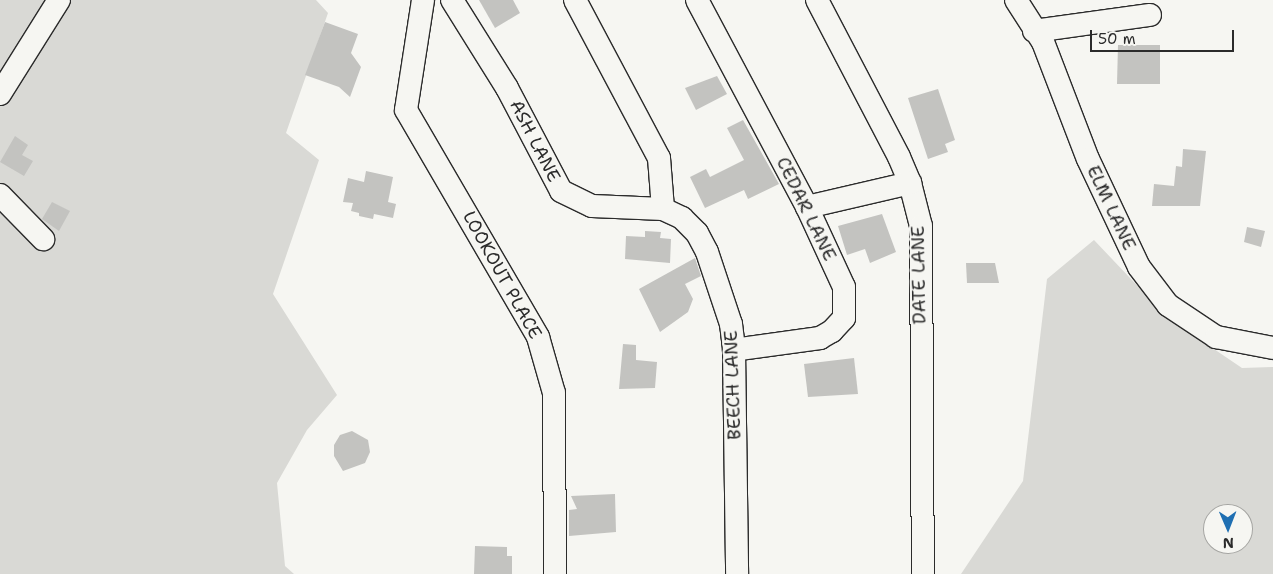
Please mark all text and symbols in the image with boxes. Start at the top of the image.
scale bar [1093,20,1237,52]
text: 50 m [1098,29,1136,49]
street label: ASH LANE [505,96,565,186]
street label: CEDAR LANE [772,154,840,264]
street label: ELM LANE [1082,162,1140,254]
street label: LOOKOUT PLACE [458,207,546,343]
street label: DATE LANE [907,226,931,324]
street label: BEECH LANE [720,330,746,440]
north arrow [1203,504,1253,554]
text: N [1223,534,1234,552]

